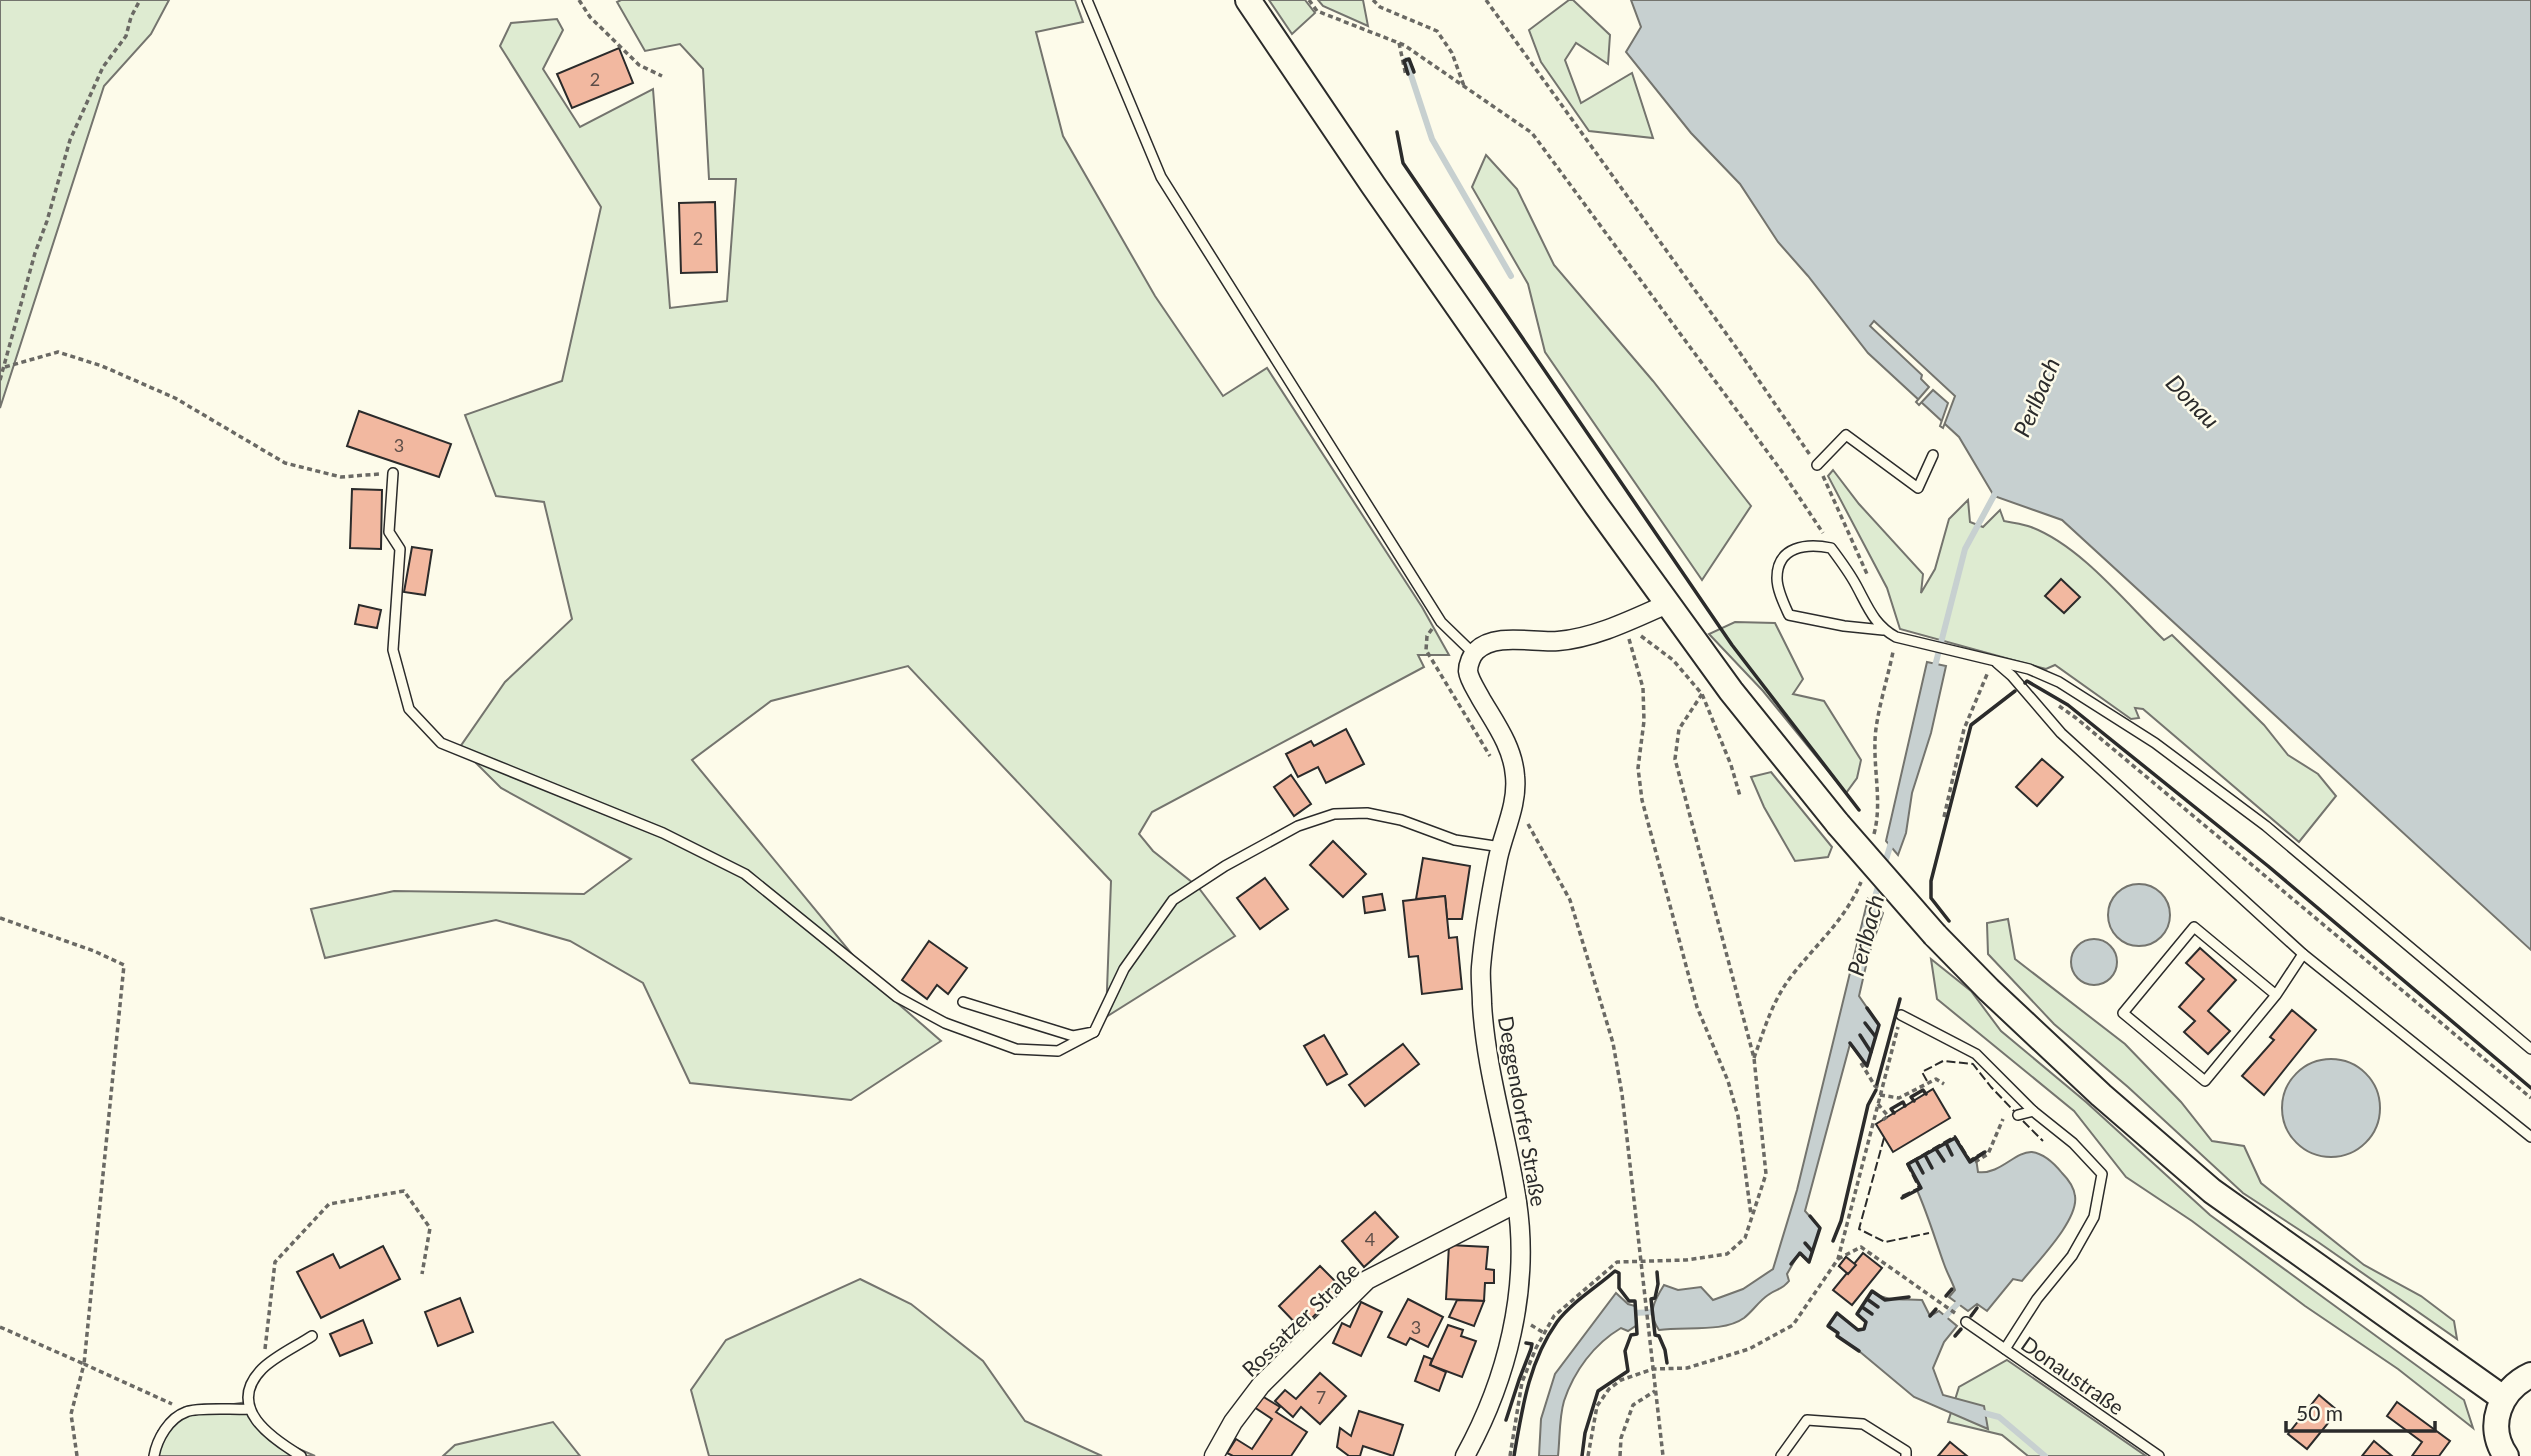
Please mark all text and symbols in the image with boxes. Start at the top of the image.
house number: 2 [590,68,600,90]
house number: 2 [693,227,703,249]
water label: Perlbach [2007,353,2065,441]
water label: Donau [2161,368,2225,434]
house number: 3 [394,434,404,456]
water label: Perlbach [1841,891,1889,979]
street label: Deggendorfer Straße [1494,1014,1552,1208]
house number: 4 [1365,1228,1375,1250]
street label: Rossatzer Straße [1236,1257,1364,1381]
house number: 3 [1411,1316,1421,1338]
street label: Donaustraße [2017,1331,2129,1419]
house number: 7 [1316,1386,1326,1408]
scale bar [2286,1390,2435,1434]
text: 50 m [2296,1400,2343,1425]

